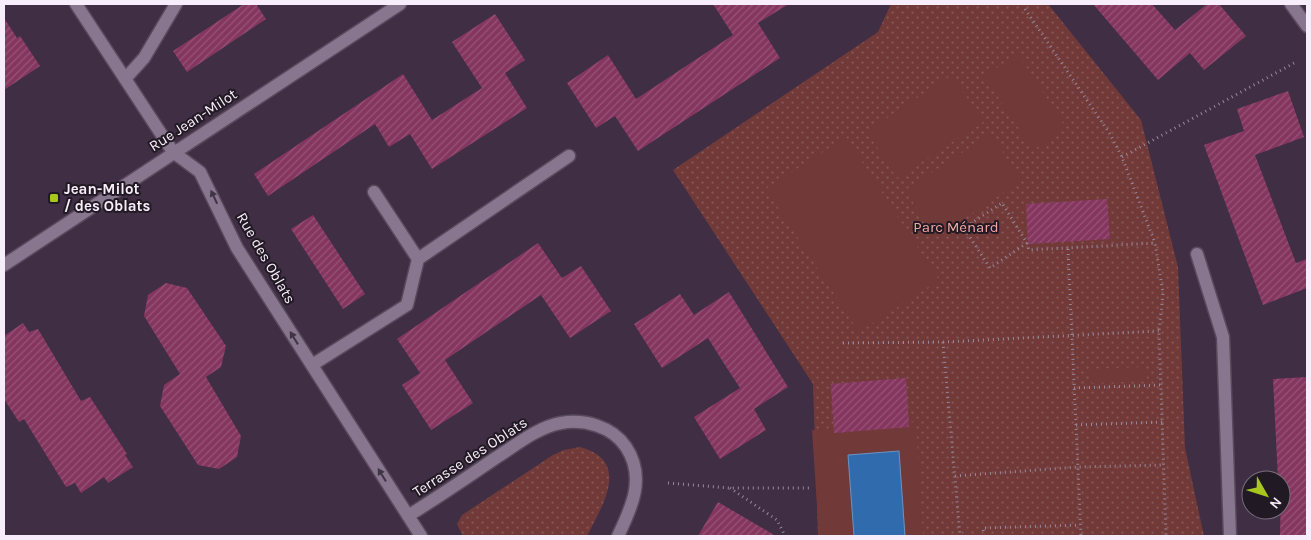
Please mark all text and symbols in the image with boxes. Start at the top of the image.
street label: Rue Jean-Milot [146,85,241,155]
place label: Jean-Milot / des Oblats [64,180,150,215]
one-way arrow [209,190,217,204]
marker: Jean-Milot / des Oblats [48,192,60,204]
street label: Rue des Oblats [233,209,299,307]
park label: Parc Ménard [913,218,999,236]
one-way arrow [290,331,299,345]
street label: Terrasse des Oblats [409,413,531,501]
one-way arrow [377,469,386,482]
north arrow [1241,470,1291,520]
text: N [1266,494,1285,512]

